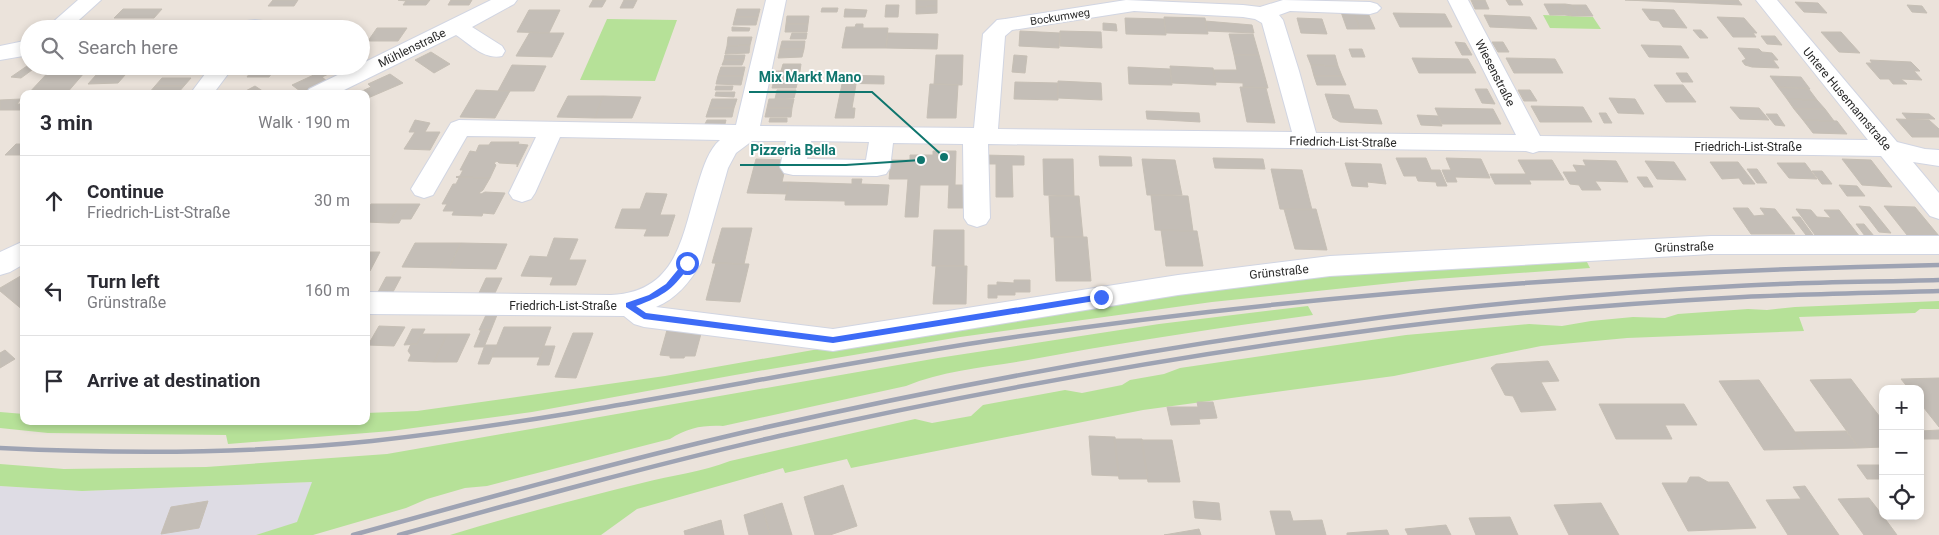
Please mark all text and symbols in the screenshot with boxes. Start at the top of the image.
street label: Bockumweg [1029,6,1091,28]
search box [20,20,370,75]
street label: Mühlenstraße [376,26,448,70]
icon: search [38,34,66,62]
text: Search here [78,36,178,59]
street label: Wiesenstraße [1472,37,1518,109]
street label: Untere Husemannstraße [1800,45,1894,153]
callout: Mix Markt Mano [749,63,872,92]
text: Mix Markt Mano [759,69,861,85]
text: 3 min [40,111,93,135]
text: Walk · 190 m [258,113,350,132]
street label: Friedrich-List-Straße [1289,134,1397,150]
callout: Pizzeria Bella [740,136,846,165]
street label: Friedrich-List-Straße [1694,140,1802,154]
text: Pizzeria Bella [750,142,836,158]
text: Continue [87,180,164,203]
icon: ahead [40,187,68,215]
text: 30 m [314,191,350,210]
text: Friedrich-List-Straße [87,203,230,222]
street label: Grünstraße [1654,239,1714,255]
route start [676,252,699,275]
street label: Grünstraße [1249,262,1309,282]
text: Turn left [87,270,160,293]
icon: left [40,277,68,305]
text: 160 m [305,281,350,300]
route end [1090,286,1113,309]
text: Grünstraße [87,293,166,312]
street label: Friedrich-List-Straße [509,299,617,313]
icon: arrive [40,367,68,395]
text: Arrive at destination [87,369,260,392]
map controls [1879,385,1924,520]
button: + [1879,385,1924,430]
button: − [1879,430,1924,475]
button: locate [1879,475,1924,520]

